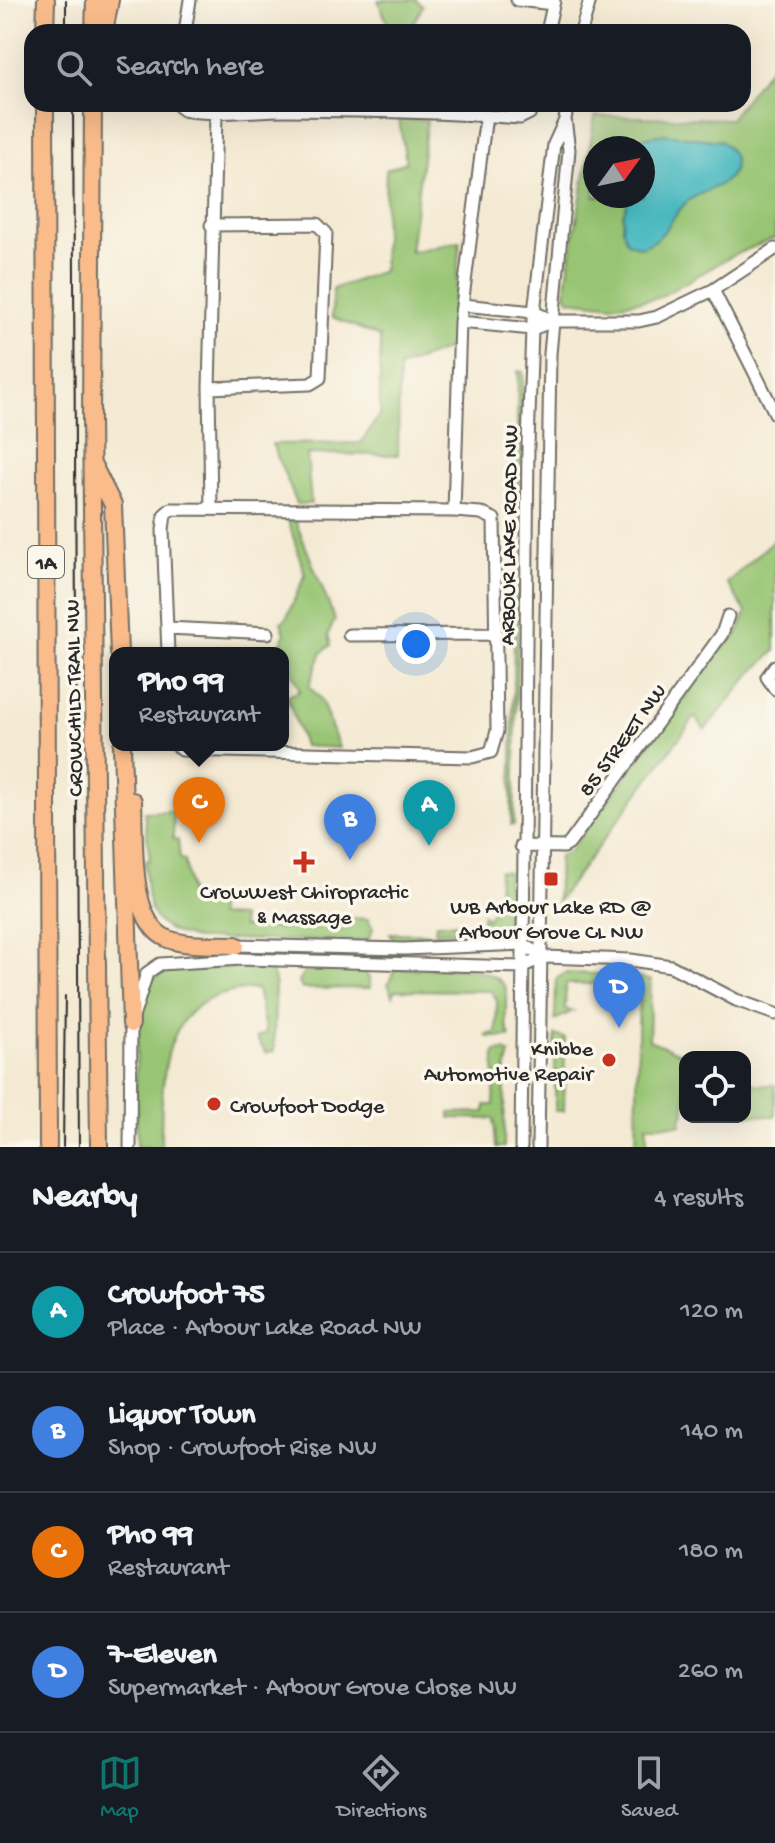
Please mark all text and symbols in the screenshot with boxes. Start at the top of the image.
search box [24,24,751,112]
icon: search [52,46,96,90]
text: Search here [116,51,264,86]
north arrow [583,136,655,208]
street label: ARBOUR LAKE ROAD NW [496,424,526,646]
road number: 1A [28,546,64,578]
street label: CROWCHILD TRAIL NW [61,599,91,797]
your location [396,624,436,664]
popup [109,647,289,751]
text: Pho 99 [139,666,224,701]
street label: 85 STREET NW [575,680,674,803]
text: Restaurant [139,701,259,732]
pin: C [173,777,225,843]
pin: A [403,780,455,846]
pin: B [324,794,376,860]
marker: CrowWest Chiropractic & Massage [293,851,315,873]
marker: WB Arbour Lake RD @ Arbour Grove CL NW [542,870,560,888]
place label: CrowWest Chiropractic & Massage [200,881,409,932]
place label: WB Arbour Lake RD @ Arbour Grove CL NW [450,896,652,947]
pin: D [593,962,645,1028]
place label: Knibbe Automotive Repair [424,1038,595,1089]
marker: Knibbe Automotive Repair [600,1051,618,1069]
map controls [679,1051,751,1123]
button: locate [679,1051,751,1123]
marker: Crowfoot Dodge [205,1095,223,1113]
place label: Crowfoot Dodge [230,1095,385,1121]
text: Nearby [32,1179,137,1219]
text: 4 results [654,1184,743,1215]
text: Crowfoot 75 [108,1279,265,1314]
text: A [50,1297,66,1328]
text: 120 m [680,1297,743,1328]
text: Place · Arbour Lake Road NW [108,1314,422,1345]
text: Liquor Town [108,1399,255,1434]
text: B [51,1417,65,1448]
text: 140 m [681,1417,743,1448]
text: Shop · Crowfoot Rise NW [108,1434,377,1465]
text: Pho 99 [108,1519,193,1554]
text: C [51,1537,65,1568]
text: 180 m [679,1537,743,1568]
text: Restaurant [108,1554,228,1585]
text: 7-Eleven [108,1639,217,1674]
text: D [50,1657,66,1688]
text: 260 m [678,1657,743,1688]
text: Supermarket · Arbour Grove Close NW [108,1674,517,1705]
tab: Map [98,1751,142,1825]
tab: Directions [337,1751,426,1825]
tab: Saved [621,1751,677,1825]

